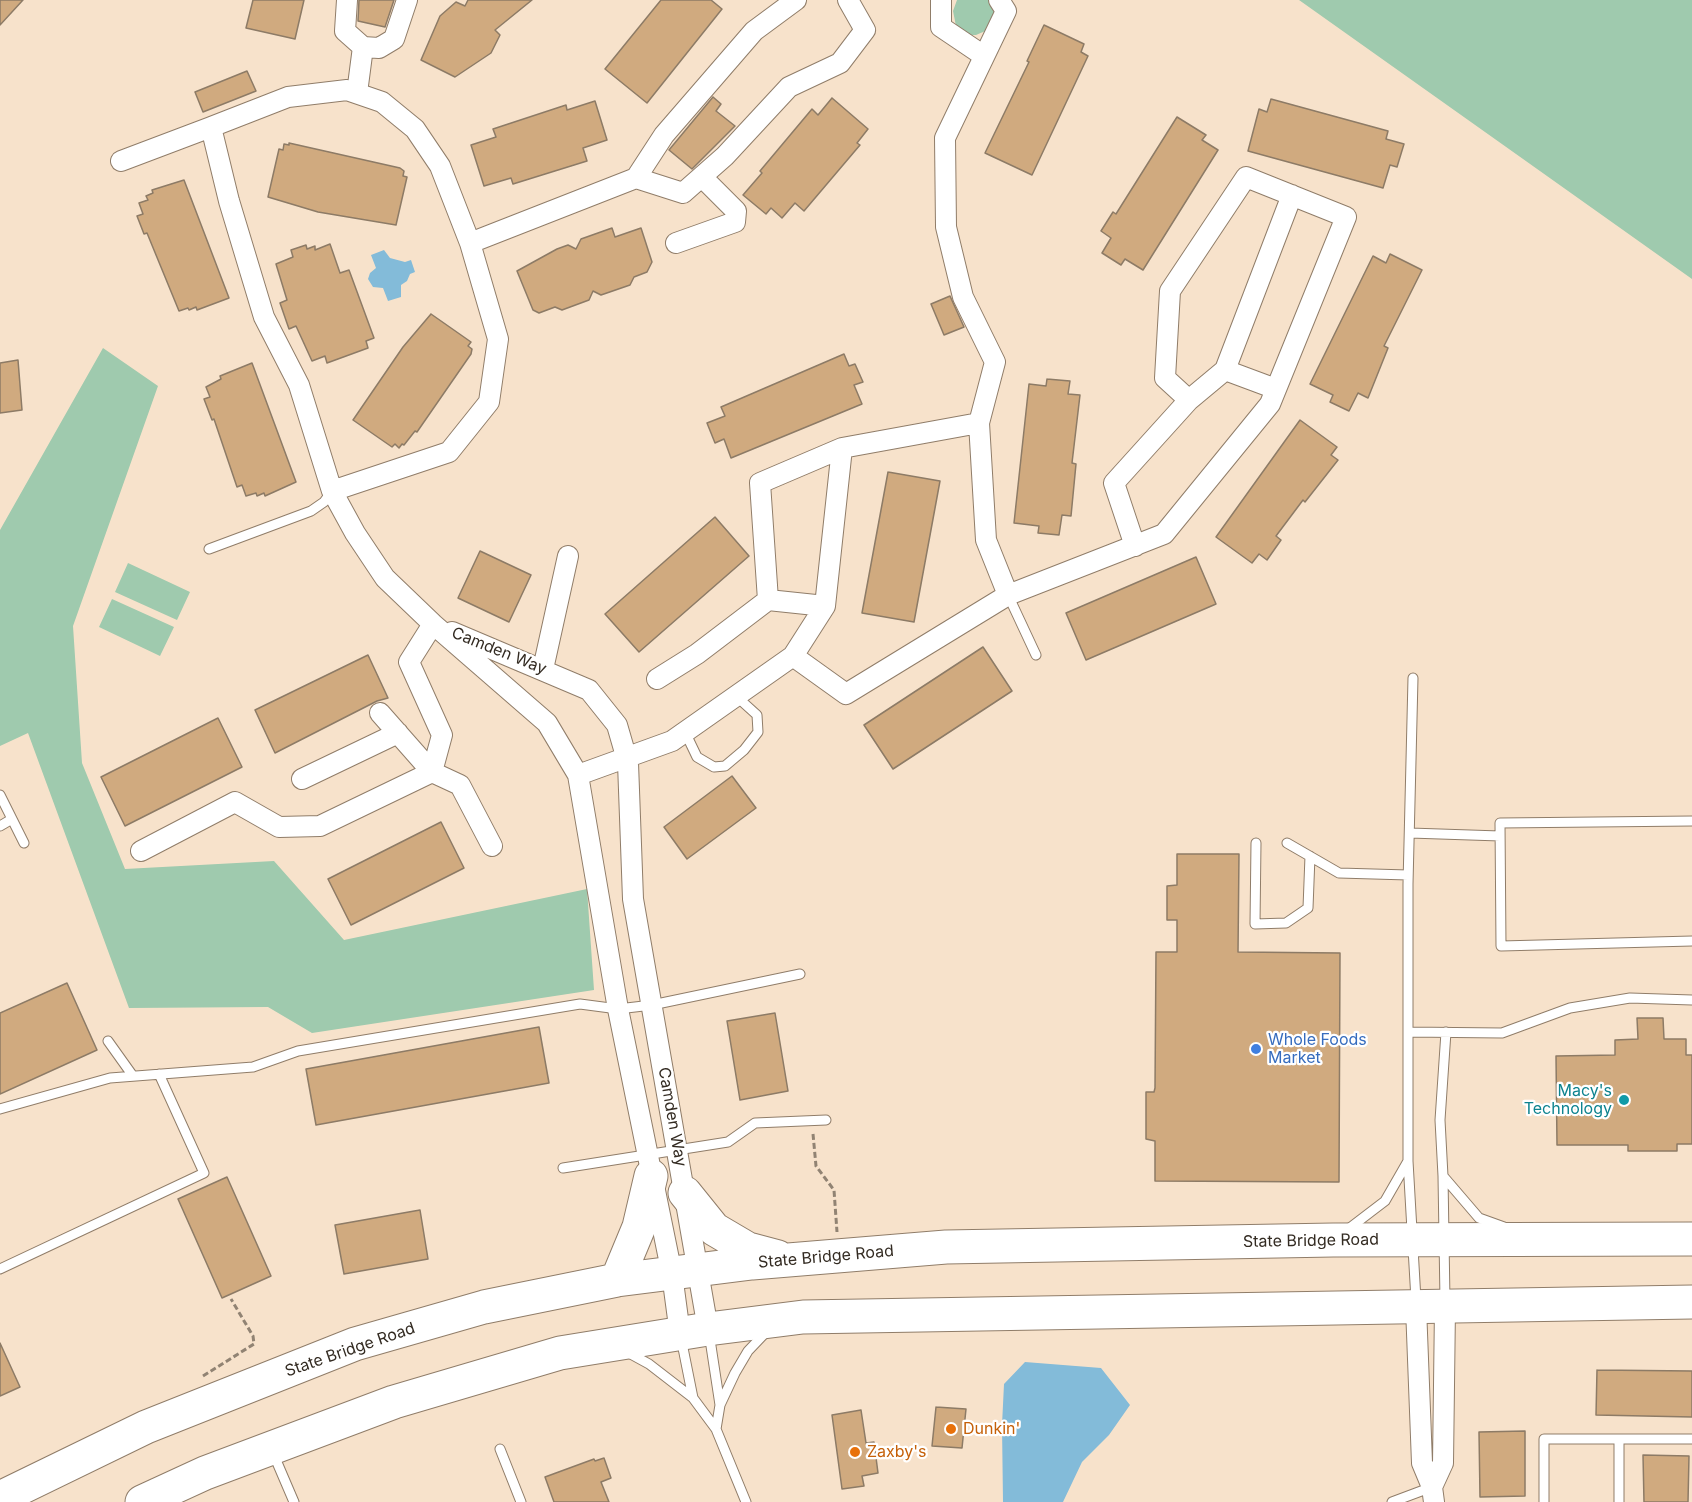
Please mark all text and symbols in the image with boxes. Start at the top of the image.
street label: Camden Way [449,623,549,679]
place label: Whole Foods Market [1268,1030,1367,1068]
marker: Whole Foods Market [1249,1042,1263,1056]
street label: Camden Way [654,1066,690,1168]
place label: Macy's Technology [1524,1081,1612,1119]
marker: Macy's Technology [1617,1093,1631,1107]
street label: State Bridge Road [1243,1230,1379,1252]
street label: State Bridge Road [757,1242,895,1272]
street label: State Bridge Road [283,1319,417,1381]
place label: Dunkin' [963,1419,1020,1439]
marker: Dunkin' [944,1422,958,1436]
place label: Zaxby's [867,1442,926,1462]
marker: Zaxby's [848,1445,862,1459]

